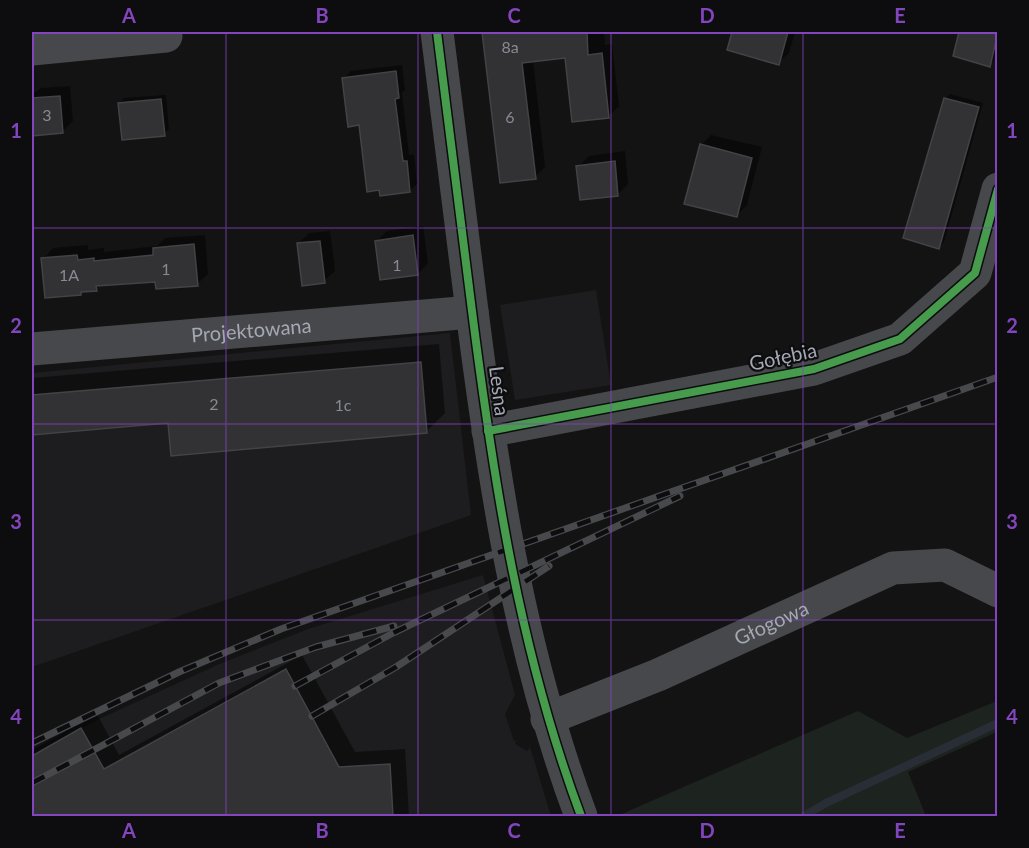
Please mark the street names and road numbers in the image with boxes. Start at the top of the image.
street label: Projektowana [190,313,312,347]
street label: Gołębia [747,337,819,375]
street label: Leśna [485,365,515,417]
street label: Głogowa [730,595,812,650]

